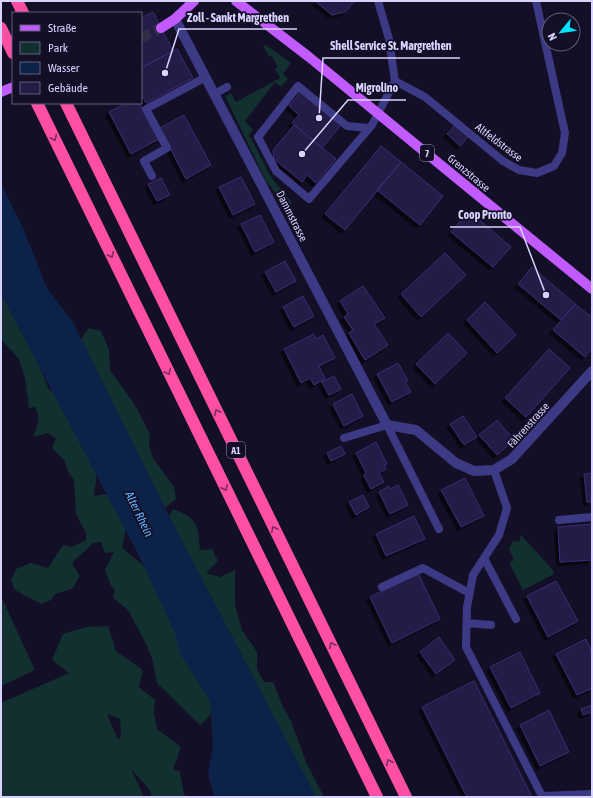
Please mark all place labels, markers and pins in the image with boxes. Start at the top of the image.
callout: Zoll - Sankt Margrethen [179,5,297,29]
callout: Shell Service St. Margrethen [323,34,460,58]
callout: Migrolino [348,76,406,100]
callout: Coop Pronto [450,203,520,227]

